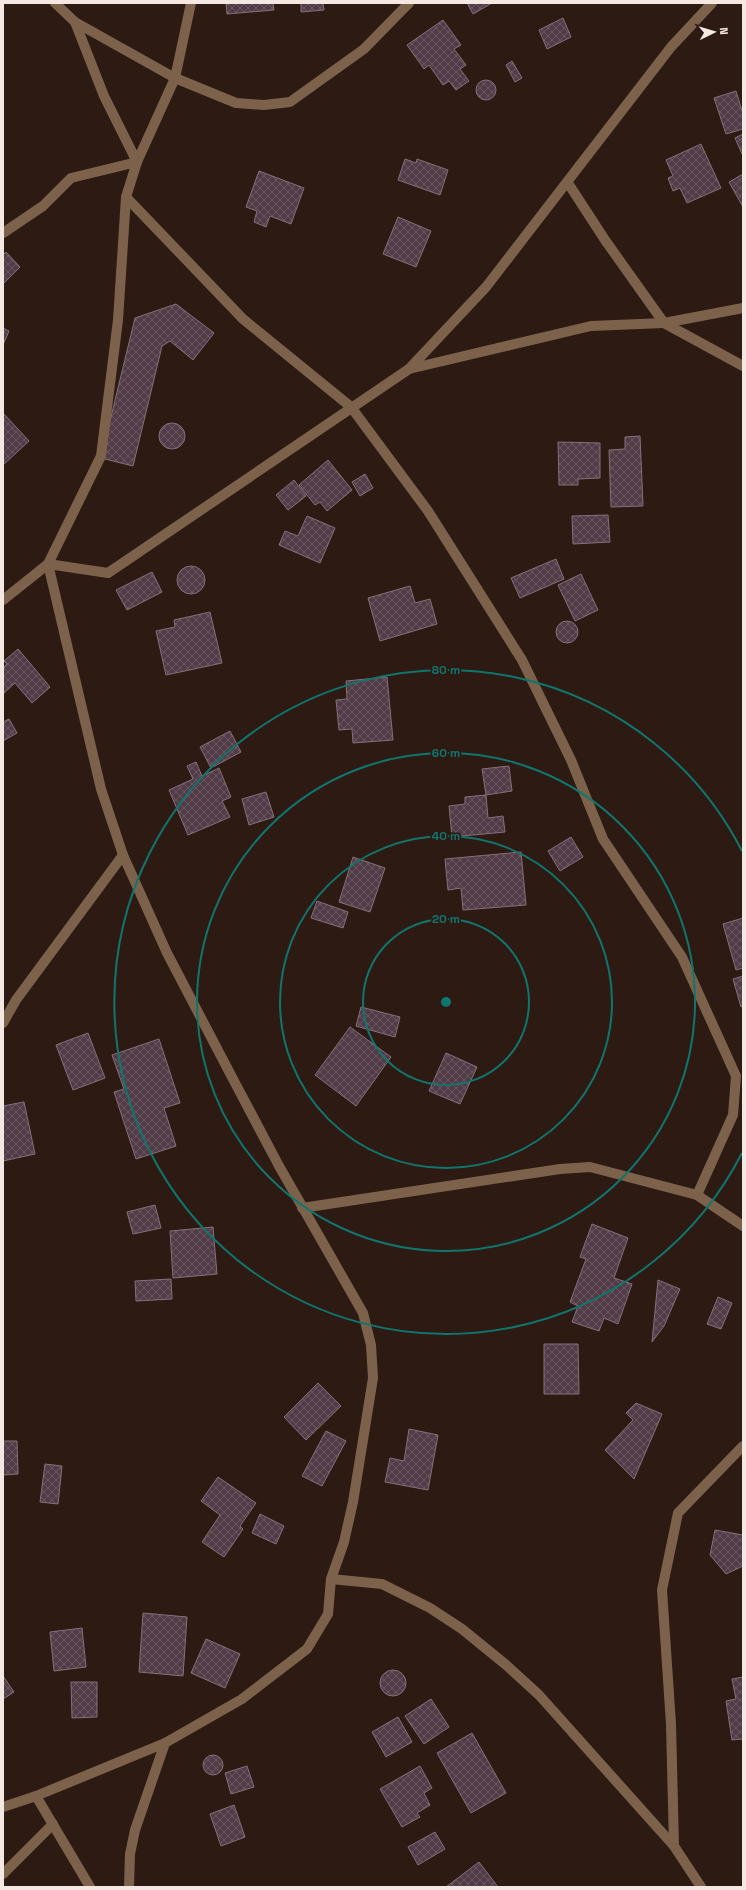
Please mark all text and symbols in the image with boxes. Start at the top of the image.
north arrow [694,12,734,52]
text: N [717,27,731,35]
text: 80 m [432,662,460,678]
text: 60 m [432,745,460,761]
text: 40 m [432,828,460,844]
text: 20 m [432,911,460,927]
centre of rings [439,995,453,1009]

